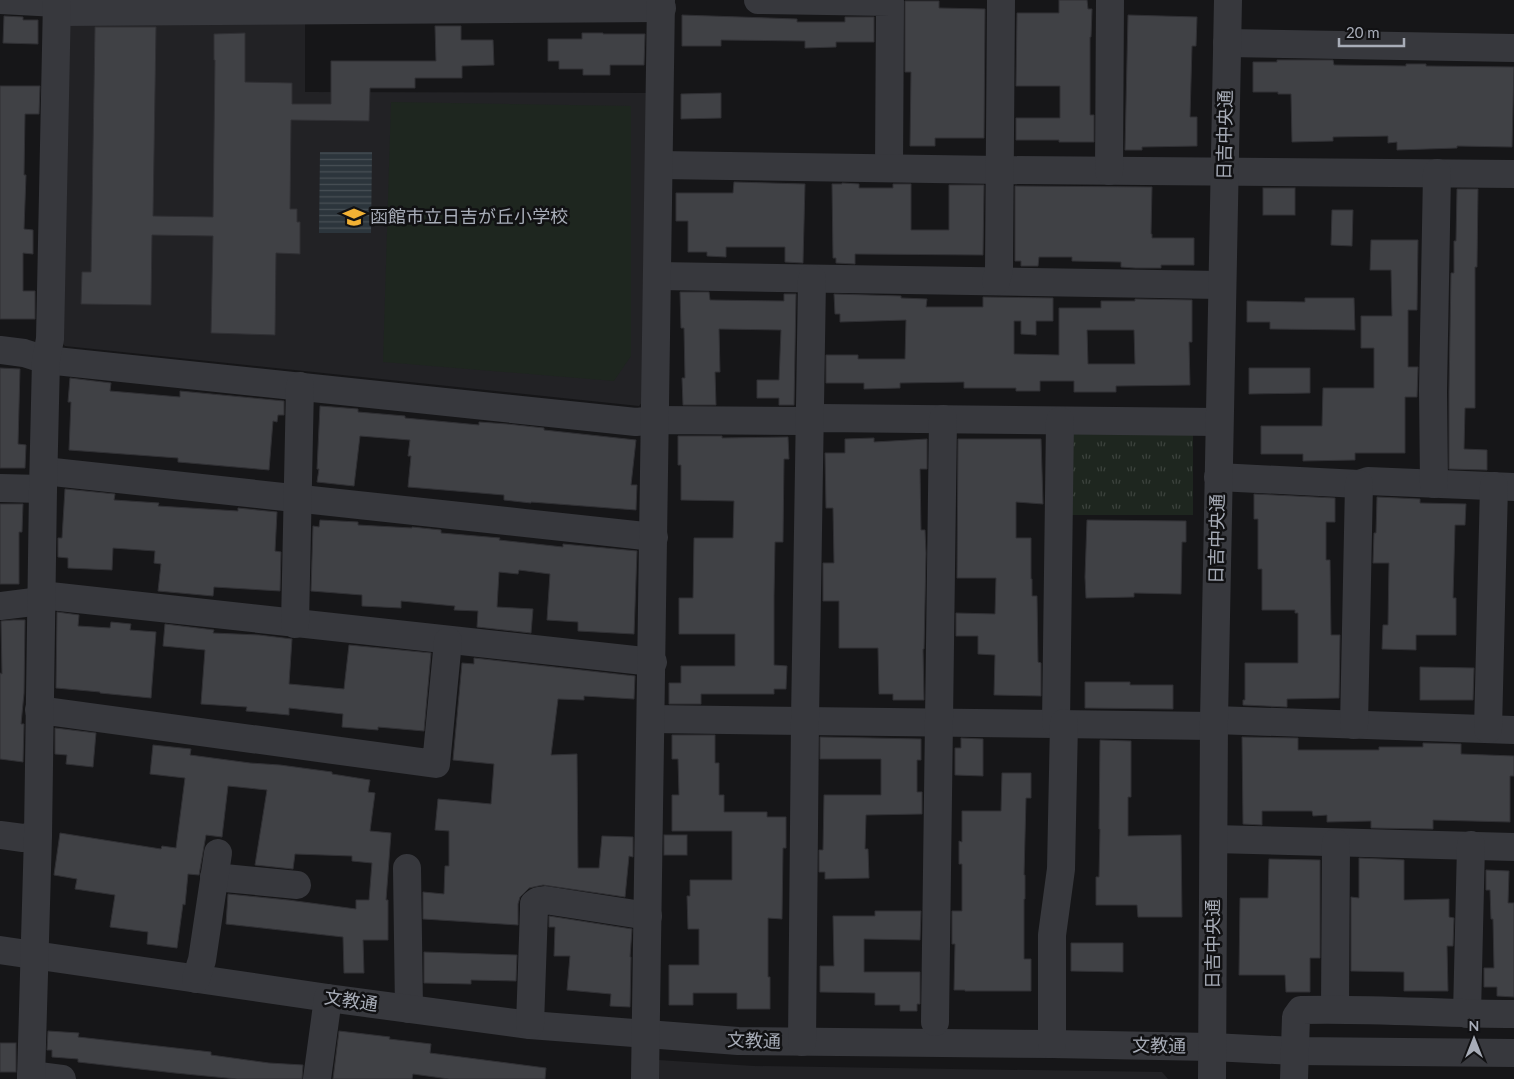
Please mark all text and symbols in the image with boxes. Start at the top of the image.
scale bar [1339,15,1404,47]
text: 20 m [1346,23,1380,41]
street label: 日吉中央通 [1212,90,1236,180]
school or university icon: 函館市立日吉が丘小学校 [341,204,367,230]
place label: 函館市立日吉が丘小学校 [370,205,568,227]
street label: 日吉中央通 [1204,494,1228,584]
street label: 日吉中央通 [1201,899,1223,989]
street label: 文教通 [323,985,379,1015]
north arrow [1449,1014,1499,1064]
text: N [1469,1017,1479,1034]
street label: 文教通 [727,1028,781,1052]
street label: 文教通 [1132,1034,1186,1056]

